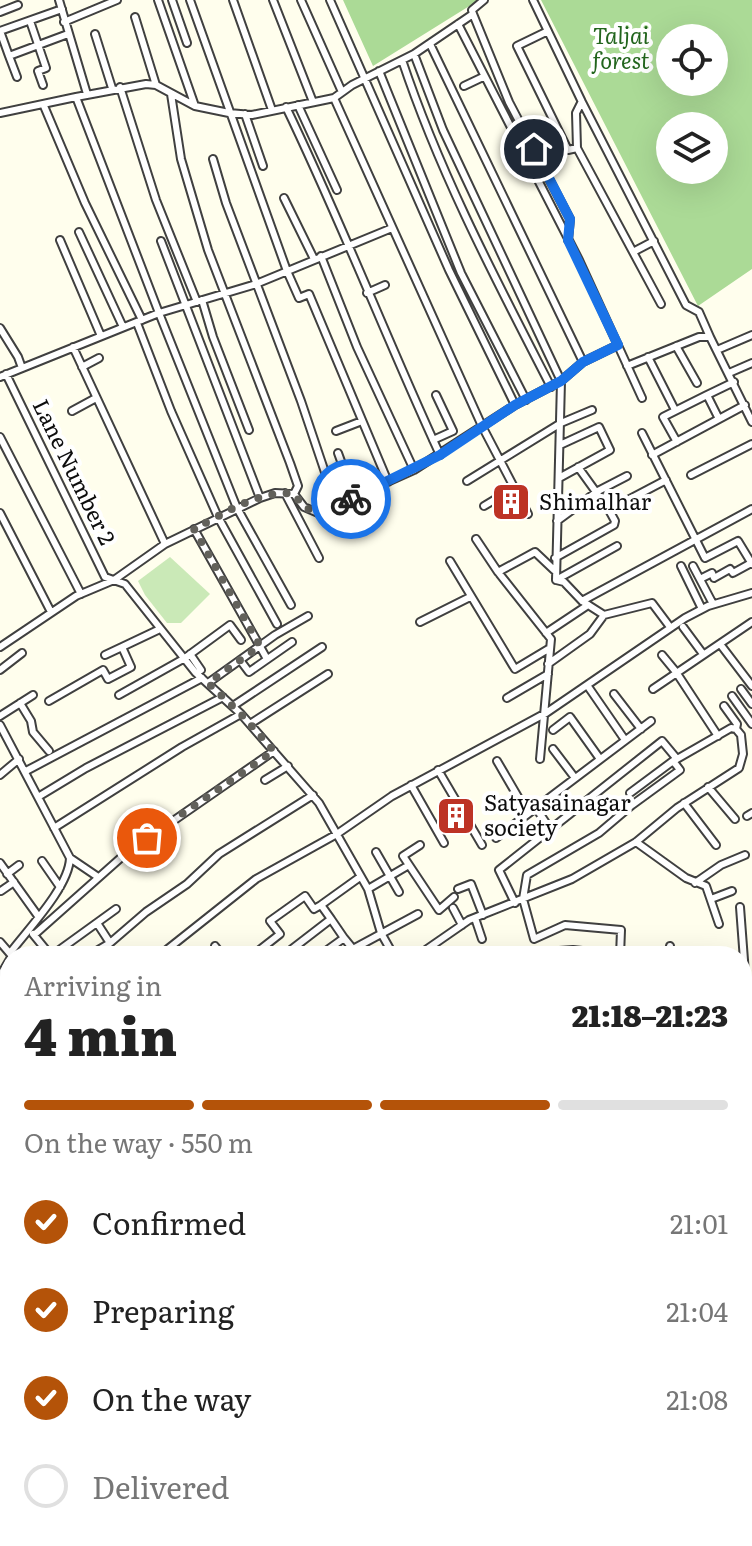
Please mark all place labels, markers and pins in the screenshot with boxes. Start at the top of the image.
pin [500,115,568,183]
building icon: Shimalhar [490,481,532,523]
place label: Shimalhar [539,484,652,517]
place label: Satyasainagar society [484,785,631,843]
building icon: Satyasainagar society [435,795,477,837]
pin [113,804,181,872]

